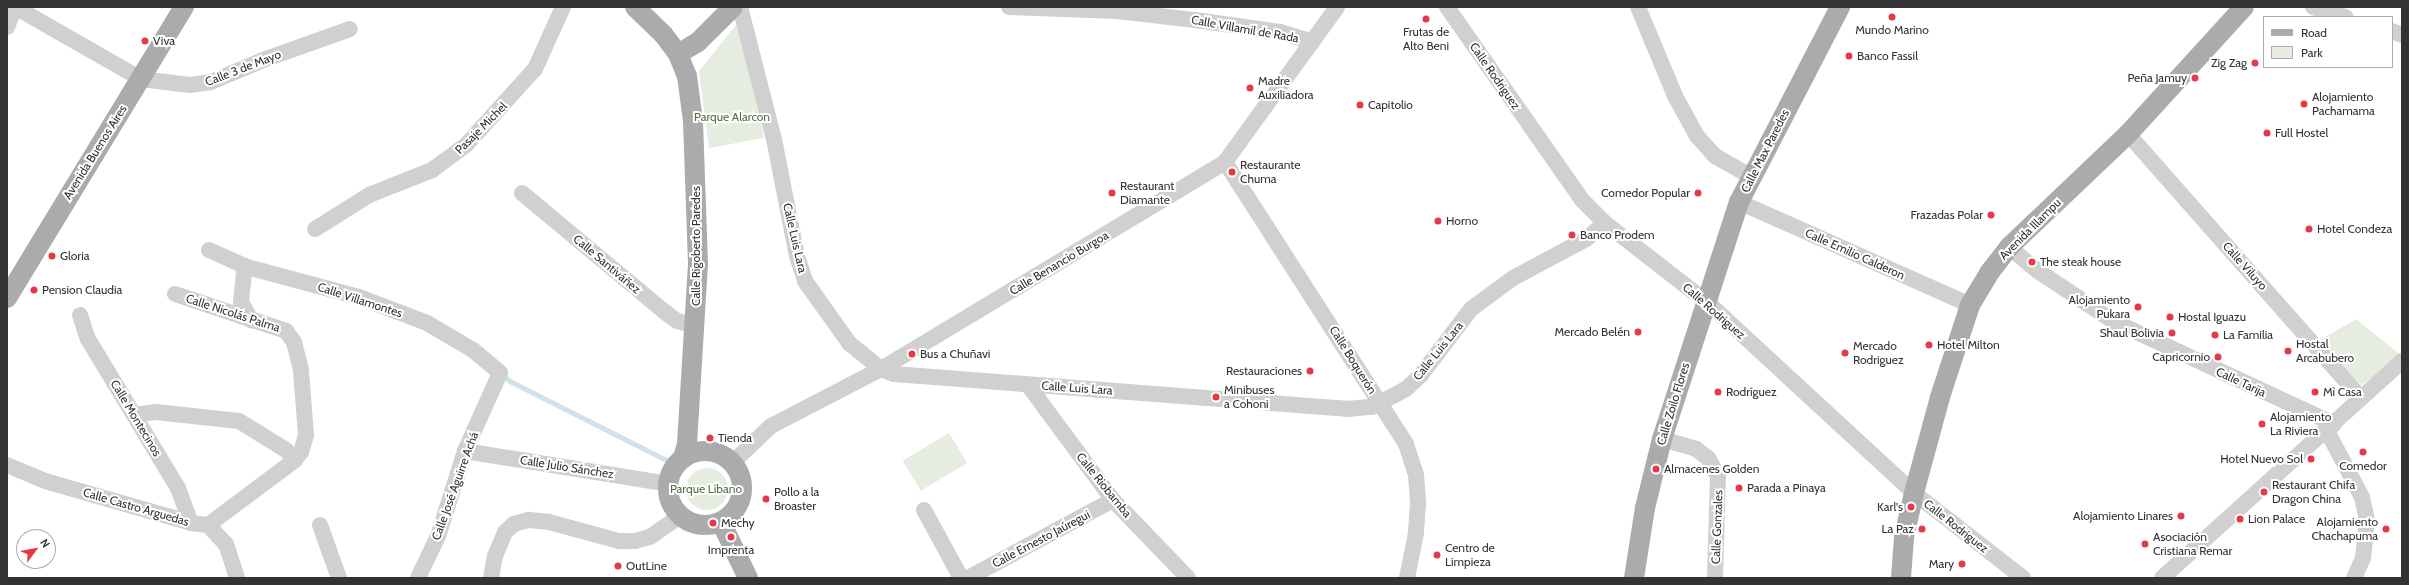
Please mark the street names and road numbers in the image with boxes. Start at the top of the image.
street label: Calle Villamil de Rada [1190,12,1300,46]
street label: Calle Rodriguez [1467,40,1523,112]
street label: Calle 3 de Mayo [203,47,283,89]
street label: Pasaje Michel [452,99,510,157]
street label: Avenida Buenos Aires [60,102,130,202]
street label: Calle Max Paredes [1738,107,1792,195]
street label: Calle Rigoberto Paredes [689,186,703,306]
street label: Avenida Illampu [1996,195,2064,263]
street label: Calle Luis Lara [780,202,810,274]
street label: Calle Emilio Calderon [1803,226,1907,282]
street label: Calle Benancio Burgoa [1007,228,1111,298]
street label: Calle Santiváñez [570,232,644,296]
street label: Calle Viluyo [2220,239,2270,293]
street label: Calle Villamontes [316,280,404,320]
street label: Calle Rodriguez [1680,280,1748,342]
street label: Calle Nicolás Palma [184,291,282,335]
street label: Calle Luis Lara [1410,319,1466,383]
street label: Calle Boquerón [1326,323,1380,397]
street label: Calle Zoilo Flores [1654,361,1692,447]
street label: Calle Tarija [2214,364,2268,400]
street label: Calle Montecinos [107,377,165,459]
street label: Calle Luis Lara [1041,378,1113,398]
street label: Calle José Aguirre Achá [429,430,481,542]
street label: Calle Riobamba [1073,450,1135,520]
street label: Calle Julio Sánchez [519,452,615,482]
street label: Calle Castro Arguedas [81,485,191,529]
street label: Calle Gonzales [1709,490,1725,564]
street label: Calle Rodriguez [1921,496,1991,556]
street label: Calle Ernesto Jaúregui [990,507,1092,571]

